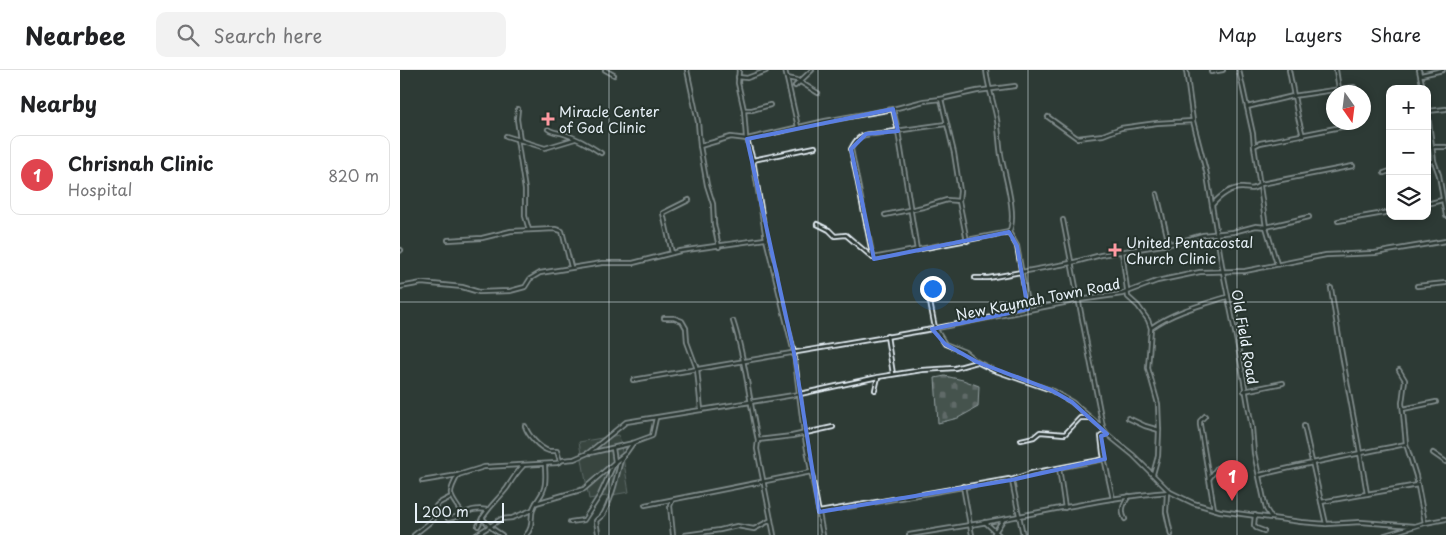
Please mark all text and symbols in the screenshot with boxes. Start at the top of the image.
search box [156,12,506,57]
text: Nearbee [25,17,126,53]
icon: search [174,21,202,49]
text: Search here [214,21,322,49]
text: Map [1218,21,1257,48]
text: Layers [1285,21,1342,48]
text: Share [1370,21,1421,48]
north arrow [1326,85,1371,130]
map controls [1386,85,1431,220]
button: + [1386,85,1431,130]
text: Nearby [20,87,97,119]
place label: Miracle Center of God Clinic [559,101,660,138]
marker: Miracle Center of God Clinic [541,112,555,126]
button: − [1386,130,1431,175]
text: Chrisnah Clinic [68,149,214,177]
text: 1 [33,163,41,187]
text: 820 m [328,163,379,187]
button: layers [1386,175,1431,220]
text: Hospital [68,177,132,201]
place label: United Pentacostal Church Clinic [1126,232,1253,269]
marker: United Pentacostal Church Clinic [1108,243,1122,257]
street label: New Kaymah Town Road [954,273,1122,325]
your location [920,276,946,302]
street label: Old Field Road [1226,288,1264,386]
pin: 1 [1216,460,1248,501]
scale bar [415,500,504,523]
text: 200 m [422,501,469,522]

